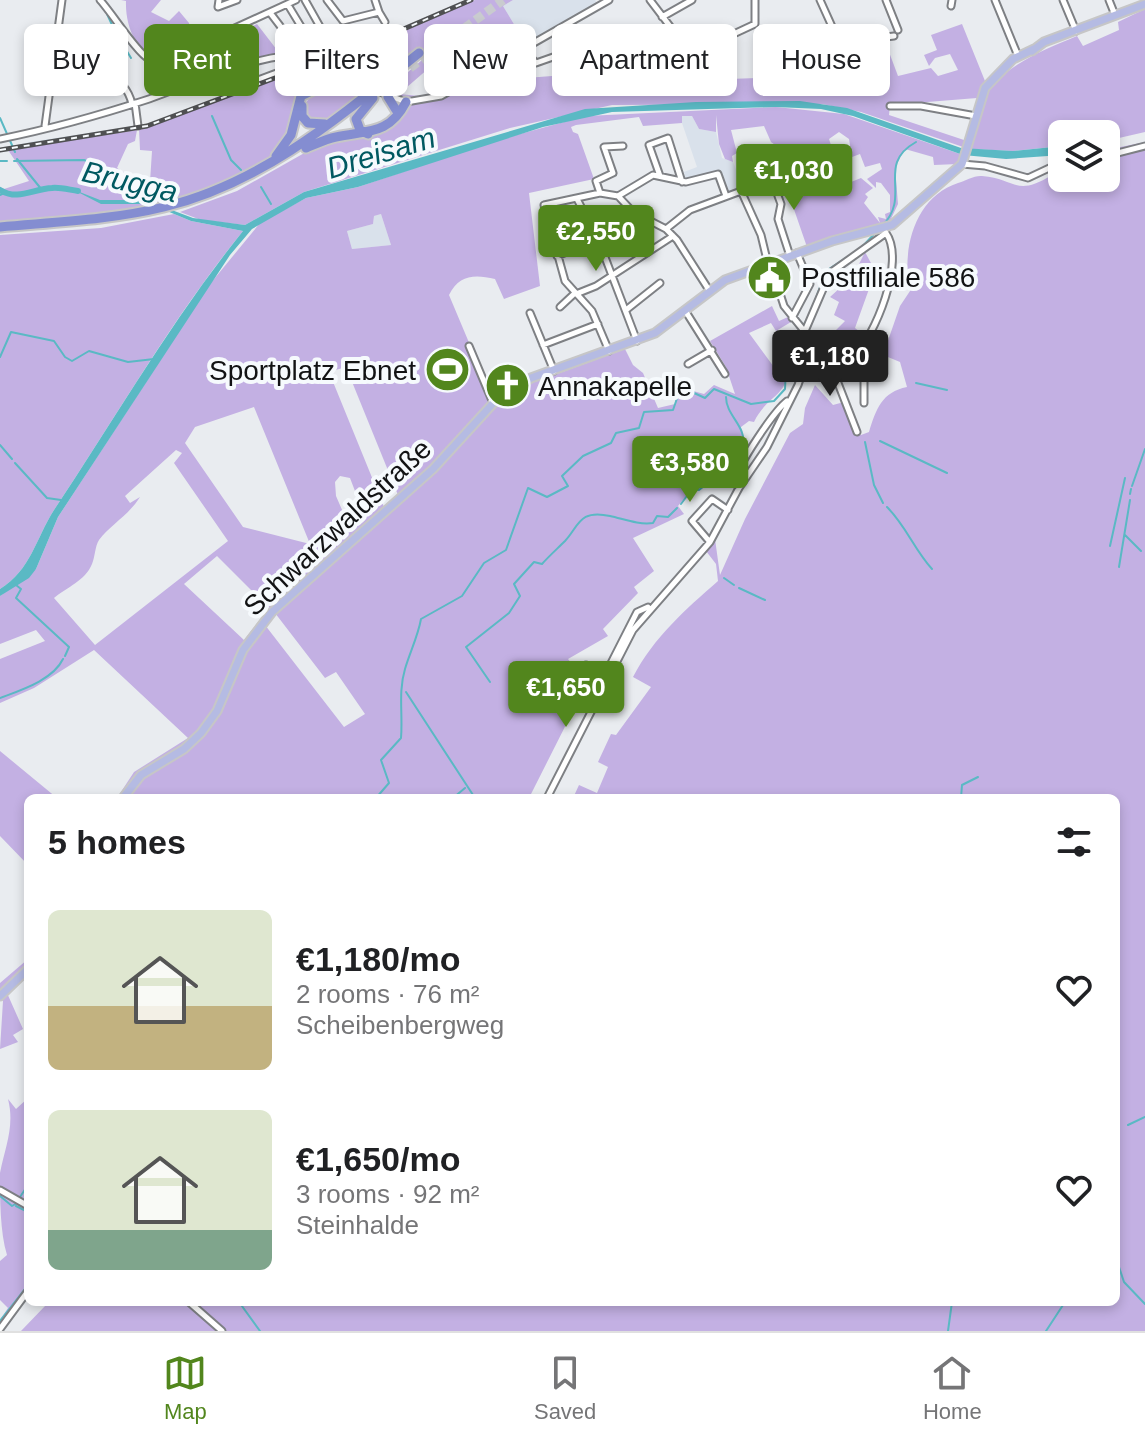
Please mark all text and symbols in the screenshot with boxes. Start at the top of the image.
chip: Buy [24,24,128,96]
chip: Rent [144,24,259,96]
chip: Filters [275,24,408,96]
chip: New [424,24,536,96]
chip: Apartment [552,24,737,96]
chip: House [753,24,890,96]
water label: Dreisam [323,120,439,185]
map controls [1048,120,1120,192]
button: layers [1048,120,1120,192]
pin: €1,030 [729,144,859,212]
water label: Brugga [79,155,181,208]
text: €1,030 [754,155,834,185]
pin: €2,550 [531,205,661,273]
text: €2,550 [556,216,636,246]
public building icon: Postfiliale 586 [746,253,794,301]
place label: Postfiliale 586 [801,262,975,293]
pin: €1,180 [765,330,895,398]
text: €1,180 [790,341,870,371]
sports icon: Sportplatz Ebnet [423,346,471,394]
place label: Sportplatz Ebnet [209,355,416,386]
church icon: Annakapelle [483,362,531,410]
place label: Annakapelle [538,371,692,402]
street label: Schwarzwaldstraße [237,433,437,622]
pin: €3,580 [625,436,755,504]
text: €3,580 [650,447,730,477]
pin: €1,650 [501,661,631,729]
text: €1,650 [526,672,606,702]
icon: filters [1052,820,1096,864]
text: 5 homes [48,823,186,861]
text: €1,180/mo [296,940,460,978]
icon: home [112,942,208,1038]
icon: heart [1052,968,1096,1012]
text: 2 rooms · 76 m² [296,979,480,1009]
text: Scheibenbergweg [296,1010,504,1040]
text: €1,650/mo [296,1140,460,1178]
icon: home [112,1142,208,1238]
icon: heart [1052,1168,1096,1212]
text: 3 rooms · 92 m² [296,1179,480,1209]
text: Steinhalde [296,1210,419,1240]
tab: Map [163,1351,207,1425]
tab: Saved [534,1351,596,1425]
tab: Home [923,1351,982,1425]

